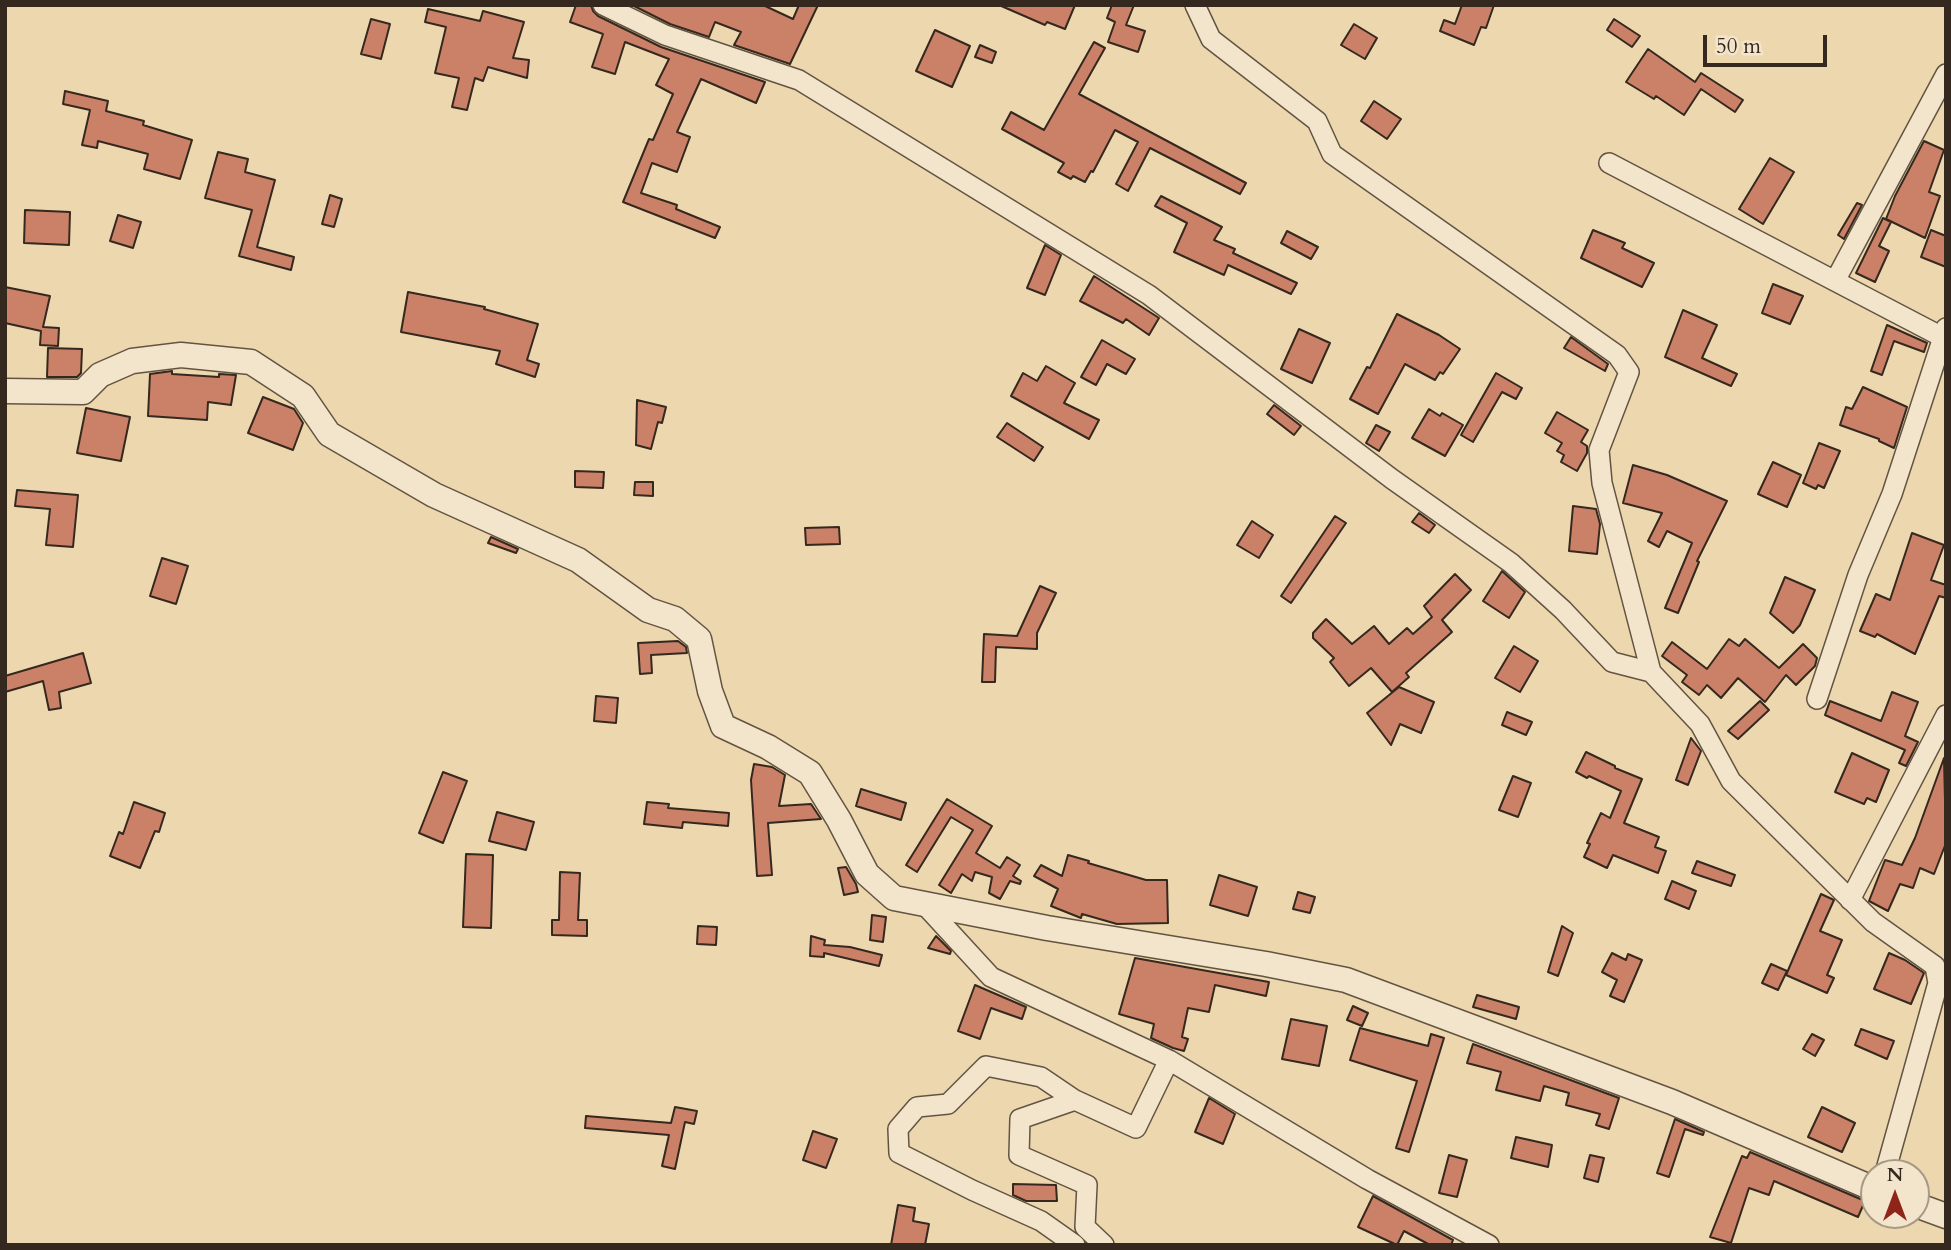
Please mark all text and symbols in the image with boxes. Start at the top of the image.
scale bar [1706,21,1830,65]
text: 50 m [1716,32,1761,61]
north arrow [1860,1159,1930,1229]
text: N [1887,1162,1903,1188]

